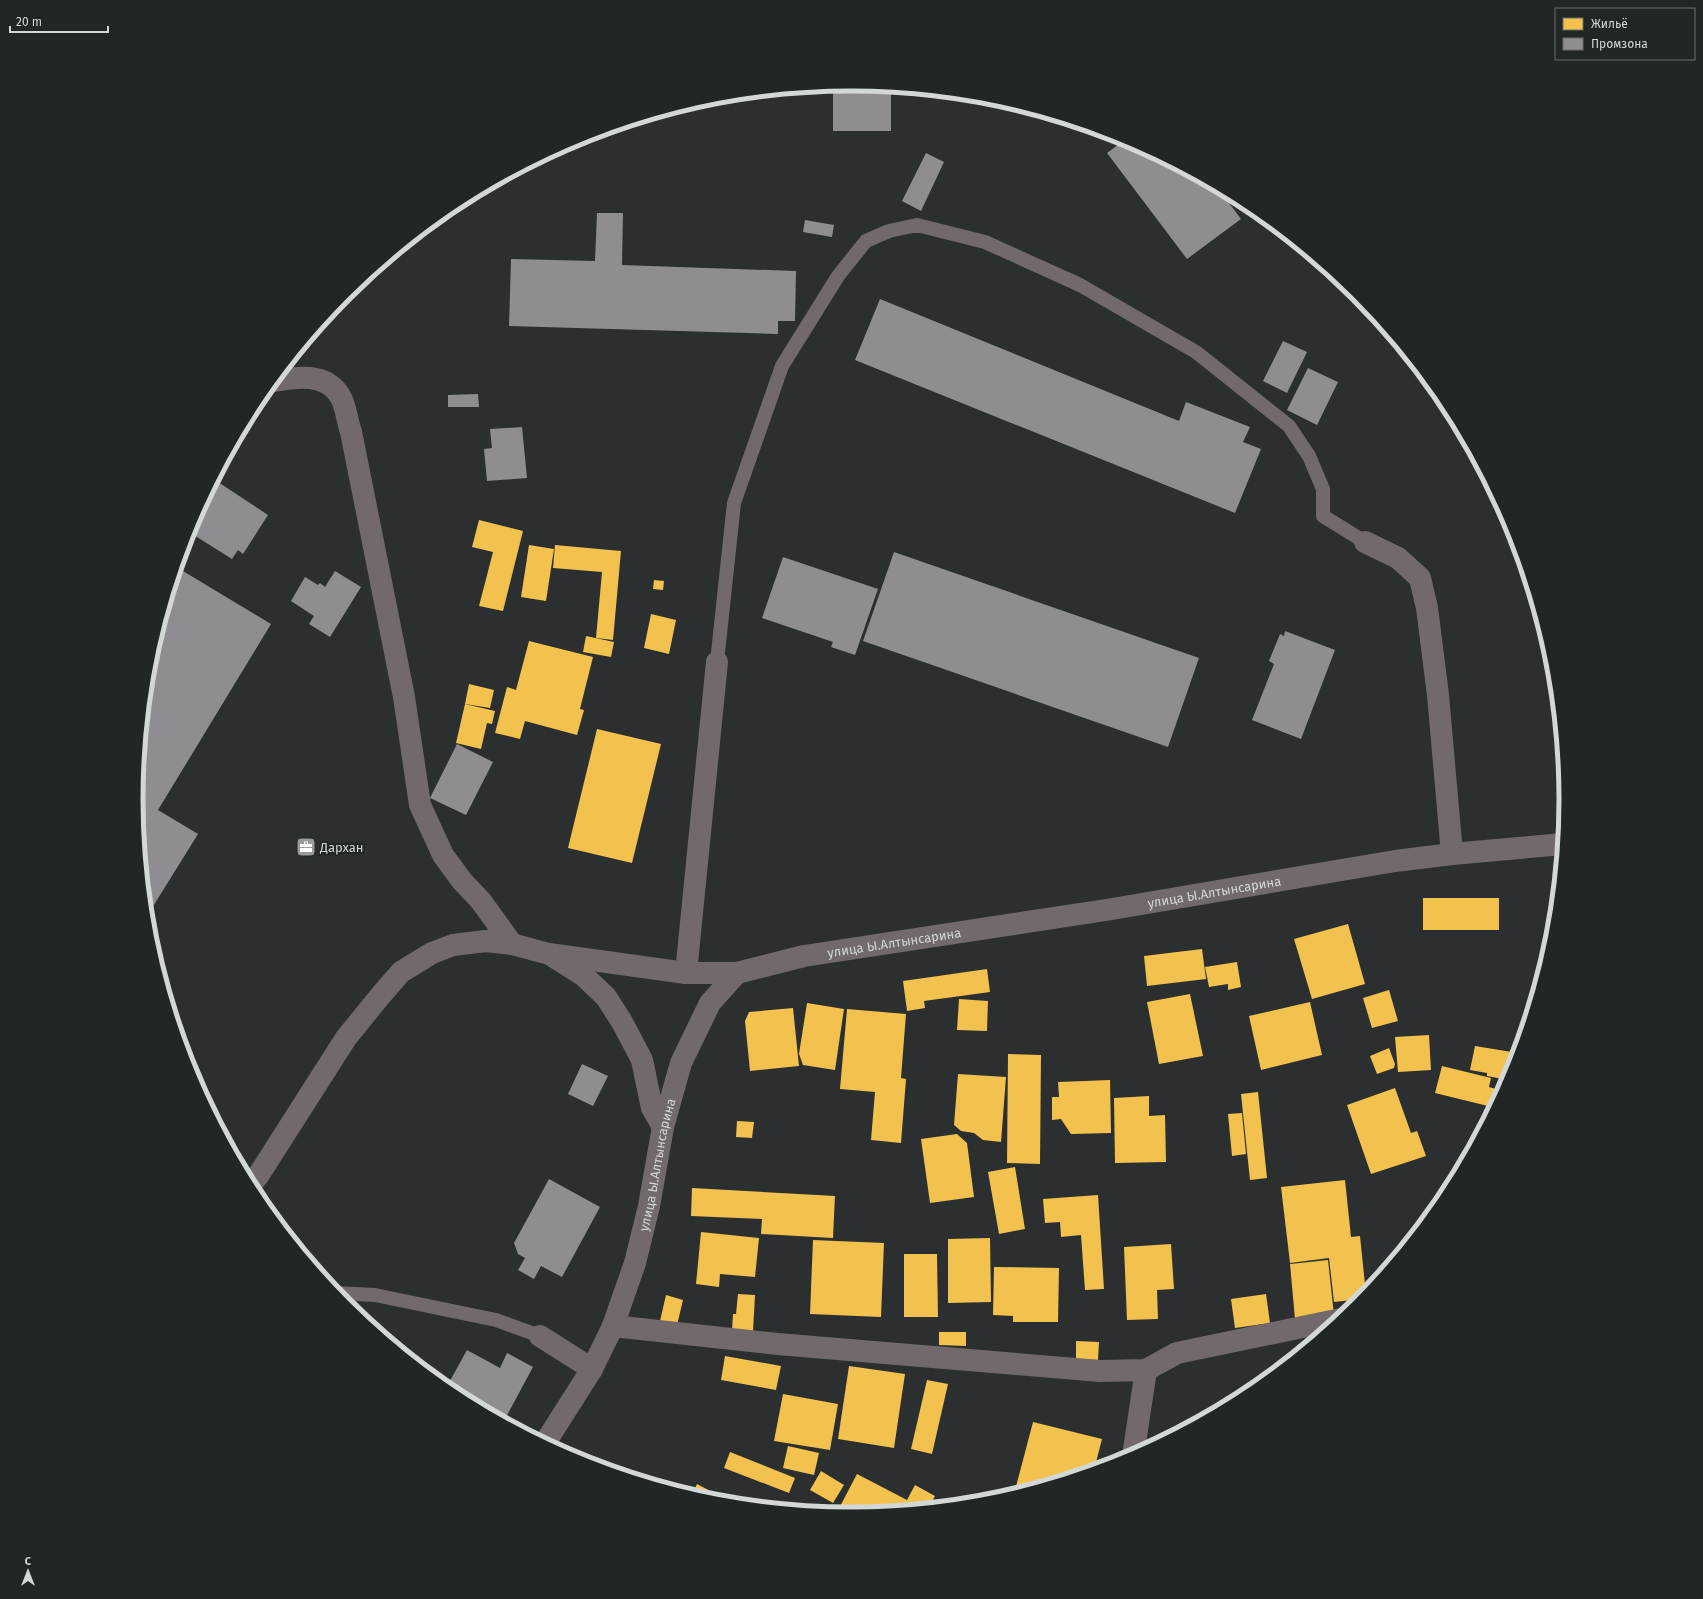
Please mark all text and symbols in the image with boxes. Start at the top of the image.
scale bar [10,8,108,34]
legend [1555,8,1695,60]
text: 20 m [16,15,42,29]
text: Жильё [1591,17,1628,31]
text: Промзона [1591,37,1648,51]
office icon: Дархан [295,836,317,858]
place label: Дархан [319,840,364,855]
street label: улица Ы.Алтынсарина [1146,873,1282,910]
street label: улица Ы.Алтынсарина [826,925,962,960]
street label: улица Ы.Алтынсарина [636,1097,678,1233]
north arrow [8,1551,48,1591]
text: С [25,1555,32,1568]

